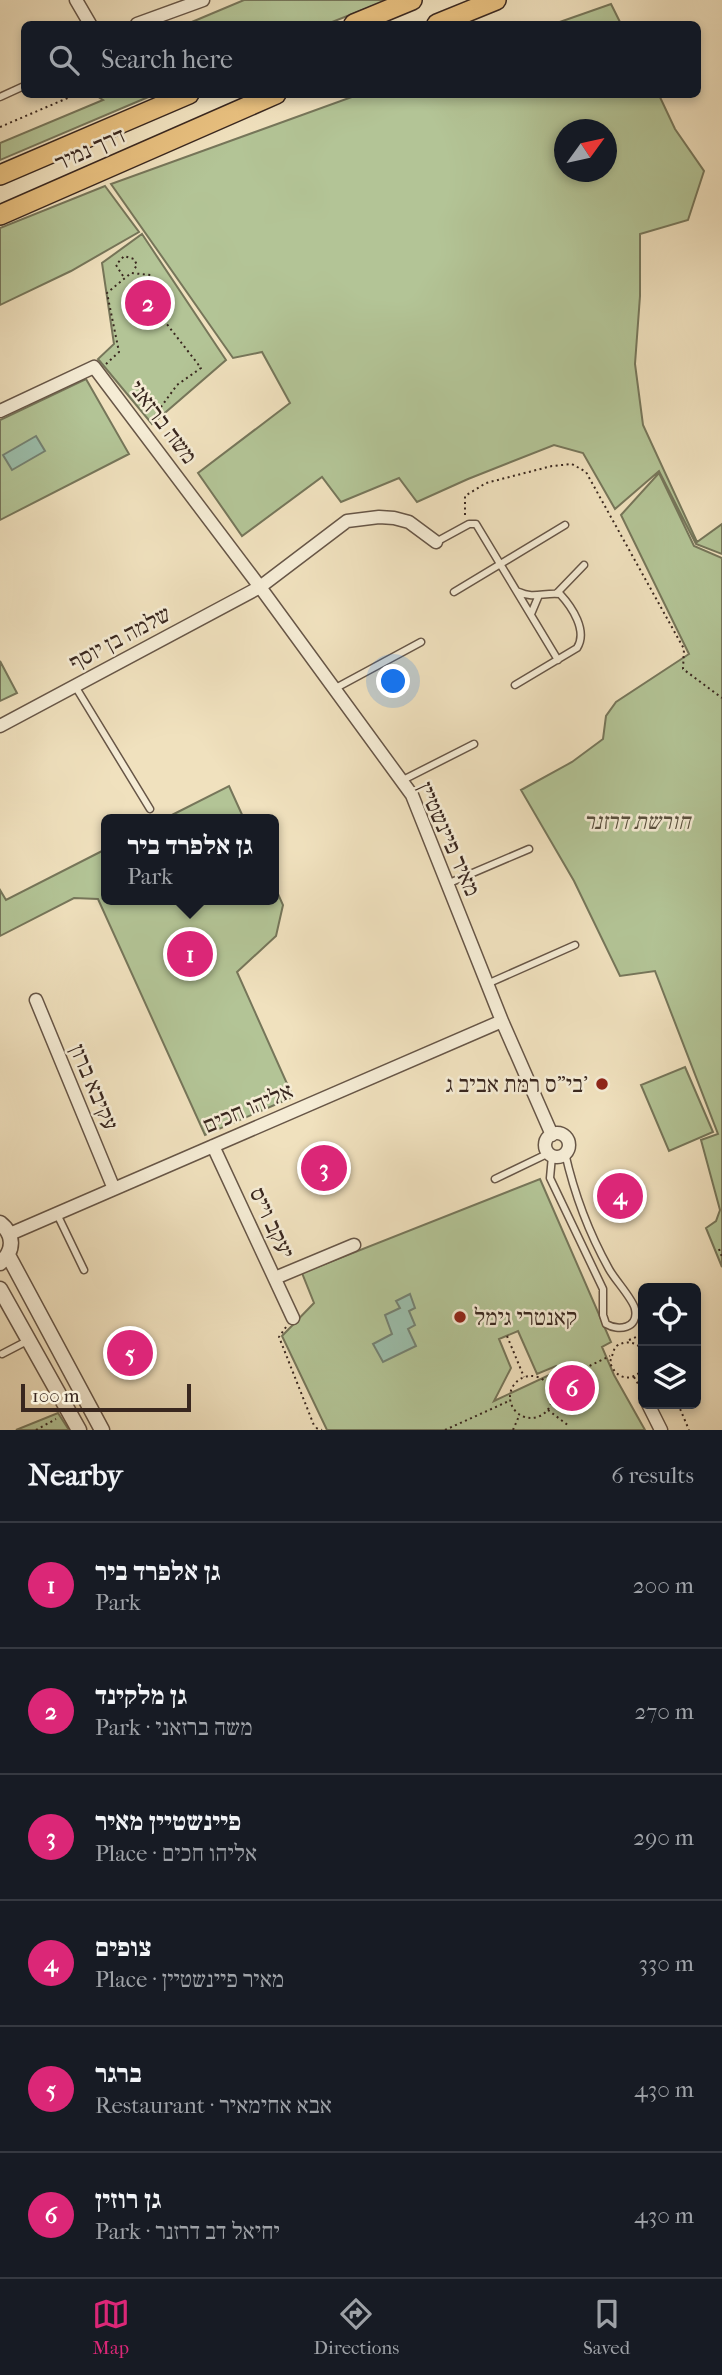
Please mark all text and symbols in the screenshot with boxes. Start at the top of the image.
search box [21,21,701,98]
icon: search [45,41,83,79]
text: Search here [101,44,233,75]
north arrow [554,119,617,182]
street label: דרך נמיר [51,122,129,176]
pin: 2 [125,277,171,329]
street label: משה ברזאני [123,375,203,469]
street label: שלמה בן יוסף [65,600,175,676]
your location [376,664,410,698]
street label: מאיר פיינשטיין [412,778,486,900]
park label: חורשת דרזנר [584,808,693,835]
popup [101,814,279,905]
text: גן אלפרד ביר [127,830,253,861]
text: Park [127,863,173,890]
pin: 1 [167,928,213,980]
street label: עקיבא ברון [64,1040,124,1134]
place label: בי"ס רמת אביב ג' [446,1071,588,1098]
marker: בי"ס רמת אביב ג' [594,1076,610,1092]
street label: אליהו חכים [199,1077,297,1139]
pin: 3 [301,1142,347,1194]
pin: 4 [597,1170,643,1222]
street label: יעקב וייס [244,1183,300,1263]
map controls [638,1283,701,1409]
button: locate [638,1283,701,1346]
place label: קאנטרי גימל [474,1304,577,1331]
marker: קאנטרי גימל [452,1309,468,1325]
pin: 5 [107,1327,153,1379]
button: layers [638,1346,701,1409]
pin: 6 [549,1362,595,1414]
scale bar [21,1381,191,1413]
text: 100 m [32,1385,80,1407]
text: Nearby [28,1458,123,1493]
text: 6 results [611,1462,694,1489]
text: גן אלפרד ביר [95,1556,221,1587]
text: 1 [47,1572,55,1599]
text: 200 m [633,1572,694,1599]
text: Park [95,1589,141,1616]
text: גן מלקינד [95,1680,187,1711]
text: 2 [45,1698,57,1725]
text: 270 m [634,1698,694,1725]
text: Park · משה ברזאני [95,1714,253,1741]
text: פיינשטיין מאיר [95,1806,241,1837]
text: 3 [46,1824,56,1851]
text: 290 m [633,1824,694,1851]
text: Place · אליהו חכים [95,1840,257,1867]
text: צופים [95,1932,152,1963]
text: 4 [44,1950,58,1977]
text: 330 m [638,1950,694,1977]
text: Place · מאיר פיינשטיין [95,1966,284,1993]
text: ברגר [95,2058,142,2089]
text: 5 [46,2076,56,2103]
text: 430 m [634,2076,694,2103]
text: Restaurant · אבא אחימאיר [95,2092,332,2119]
text: גן רוזין [95,2184,161,2215]
text: 6 [45,2202,57,2229]
text: 430 m [634,2202,694,2229]
text: Park · יחיאל דב דרזנר [95,2218,280,2245]
tab: Map [92,2295,130,2359]
tab: Directions [314,2295,399,2359]
tab: Saved [583,2295,630,2359]

